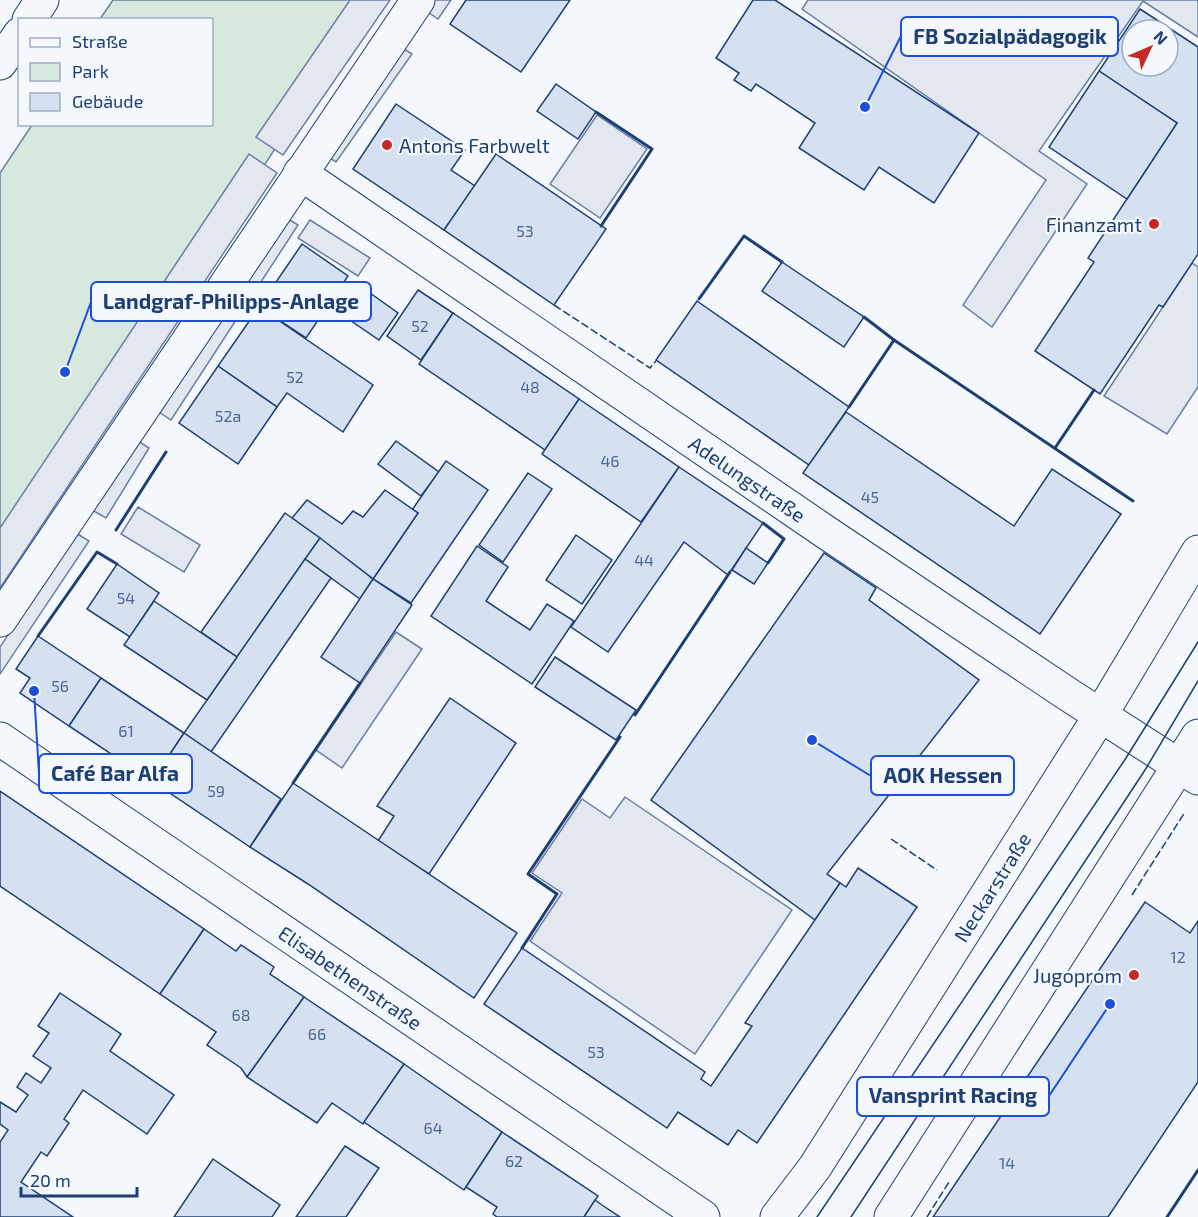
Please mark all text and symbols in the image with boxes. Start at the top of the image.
callout: FB Sozialpädagogik [901,17,1118,56]
legend [18,18,213,126]
north arrow [1120,18,1180,78]
text: FB Sozialpädagogik [913,23,1107,48]
text: N [1150,26,1172,48]
text: Straße [72,30,128,52]
text: Park [72,60,109,82]
text: Gebäude [72,90,143,112]
place label: Antons Farbwelt [399,133,550,157]
marker: Antons Farbwelt [380,138,394,152]
place label: Finanzamt [1046,212,1142,236]
marker: Finanzamt [1147,217,1161,231]
house number: 53 [516,221,534,240]
callout: Landgraf-Philipps-Anlage [91,282,371,321]
text: Landgraf-Philipps-Anlage [103,288,359,313]
house number: 52 [411,316,429,335]
house number: 52 [286,367,304,386]
house number: 48 [520,377,540,396]
house number: 52a [215,406,241,425]
street label: Adelungstraße [685,431,810,527]
house number: 46 [601,451,620,470]
house number: 45 [861,487,879,506]
house number: 44 [634,550,654,569]
house number: 54 [117,588,135,607]
house number: 56 [51,676,69,695]
house number: 61 [118,721,134,740]
callout: Café Bar Alfa [39,754,192,793]
callout: AOK Hessen [871,756,1014,795]
text: Café Bar Alfa [51,760,179,785]
text: AOK Hessen [884,762,1002,787]
house number: 59 [207,781,225,800]
street label: Neckarstraße [948,828,1035,946]
street label: Elisabethenstraße [274,920,427,1035]
house number: 12 [1170,947,1186,966]
place label: Jugoprom [1033,963,1122,987]
marker: Jugoprom [1127,968,1141,982]
house number: 68 [232,1005,250,1024]
house number: 66 [308,1024,326,1043]
house number: 53 [587,1042,605,1061]
callout: Vansprint Racing [857,1077,1049,1116]
text: Vansprint Racing [869,1082,1037,1107]
house number: 64 [424,1118,443,1137]
house number: 62 [505,1151,523,1170]
house number: 14 [999,1153,1015,1172]
scale bar [21,1160,136,1198]
text: 20 m [30,1169,71,1191]

